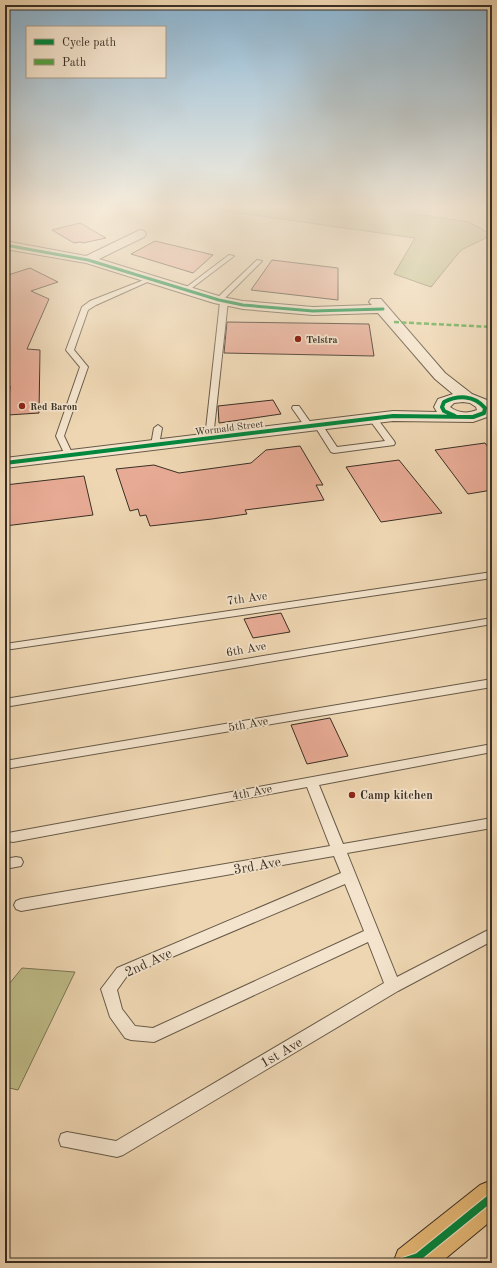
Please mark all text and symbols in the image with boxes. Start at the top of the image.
legend [26,26,166,78]
text: Cycle path [62,37,117,49]
text: Path [62,57,87,69]
marker: Telstra [293,334,303,344]
place label: Telstra [306,335,338,345]
marker: Red Baron [17,401,27,411]
place label: Red Baron [30,402,78,412]
street label: Wormald Street [194,419,264,437]
street label: 7th Ave [226,590,269,608]
street label: 6th Ave [225,640,268,659]
street label: 5th Ave [227,714,270,734]
street label: 4th Ave [231,783,274,803]
marker: Camp kitchen [347,790,357,800]
place label: Camp kitchen [360,790,433,802]
street label: 3rd Ave [232,855,282,877]
street label: 2nd Ave [123,946,174,980]
street label: 1st Ave [258,1035,305,1070]

